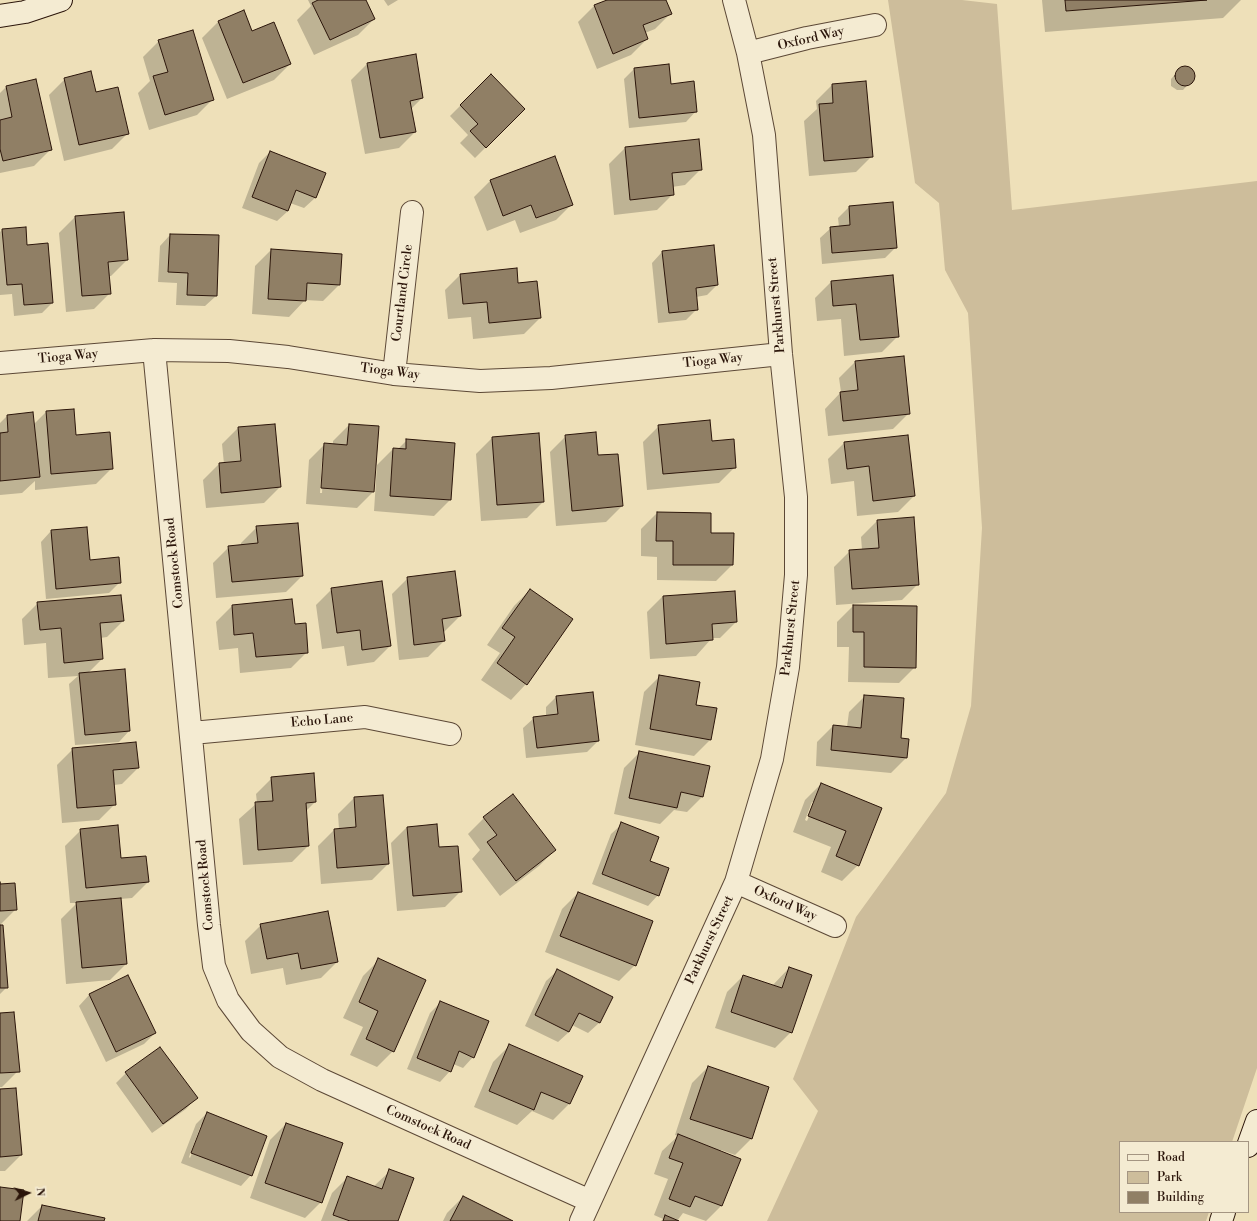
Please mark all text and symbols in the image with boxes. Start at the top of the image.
street label: Oxford Way [776,24,846,54]
street label: Courtland Circle [389,243,417,343]
street label: Parkhurst Street [765,256,789,354]
street label: Tioga Way [37,347,99,367]
street label: Tioga Way [682,350,744,372]
street label: Tioga Way [359,361,421,383]
street label: Comstock Road [162,517,188,609]
street label: Parkhurst Street [778,579,804,677]
street label: Echo Lane [290,710,354,732]
street label: Comstock Road [194,839,218,931]
street label: Oxford Way [751,883,819,925]
street label: Parkhurst Street [683,893,737,987]
street label: Comstock Road [383,1102,473,1154]
legend [1119,1141,1249,1213]
text: Road [1157,1150,1185,1165]
text: Park [1157,1170,1182,1185]
north arrow [8,1173,48,1213]
text: N [33,1187,47,1197]
text: Building [1157,1190,1204,1205]

